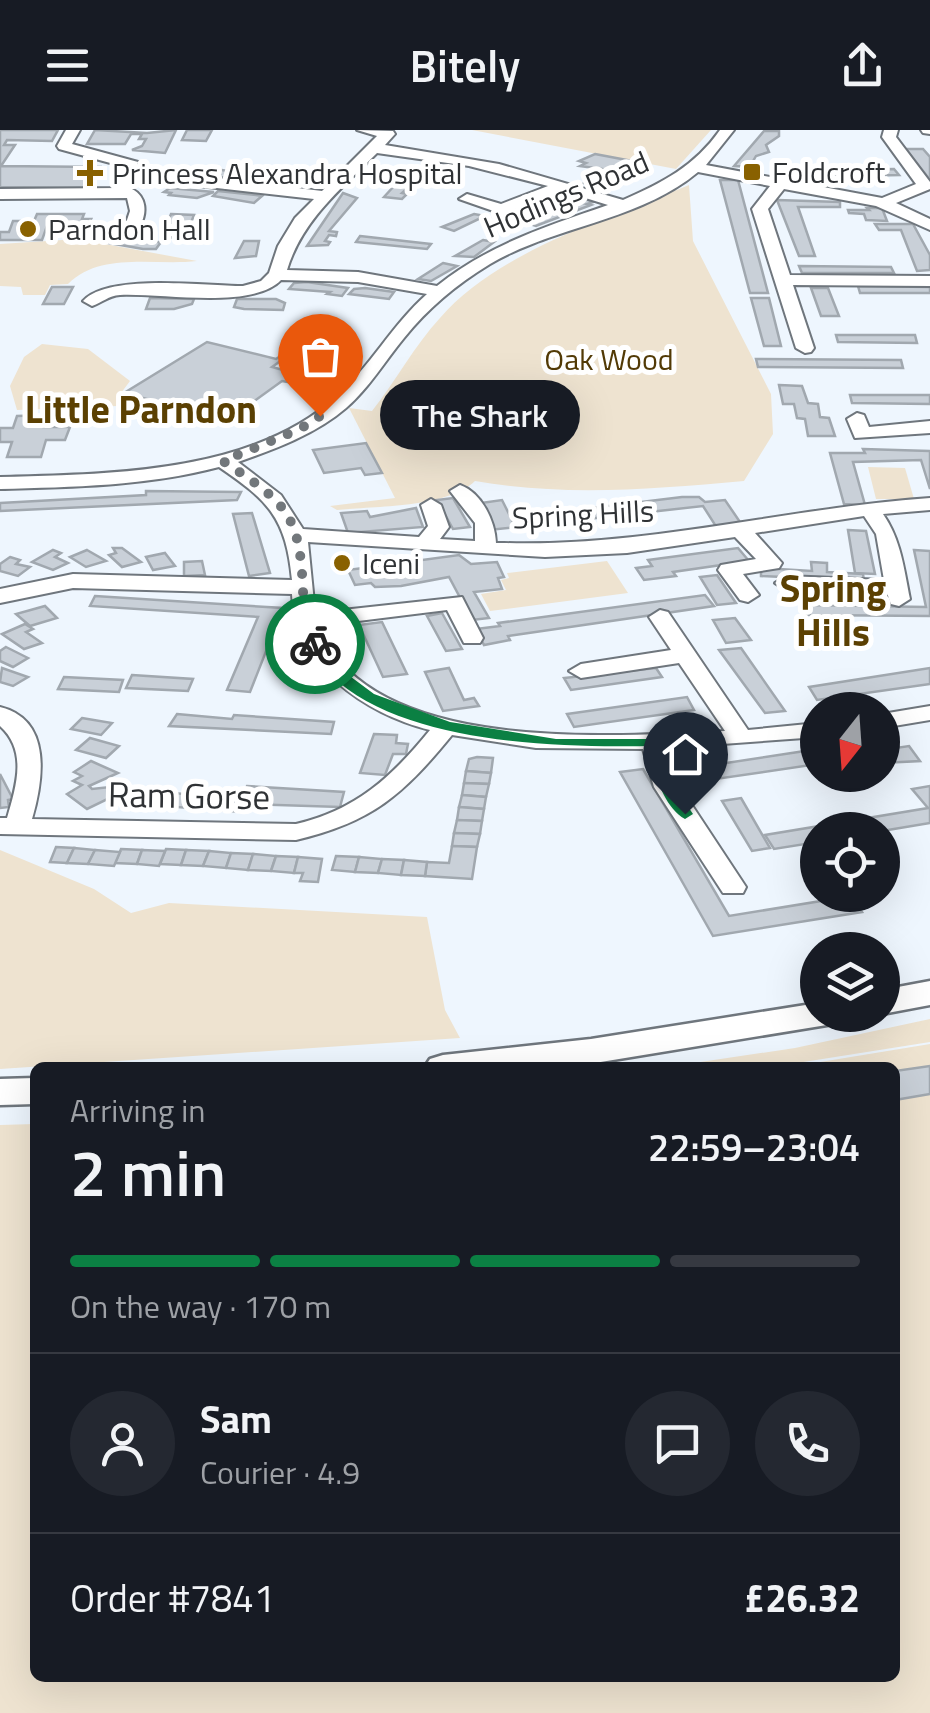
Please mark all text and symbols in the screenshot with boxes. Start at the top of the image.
text: Bitely [410,31,520,99]
icon: menu [40,38,95,93]
icon: share [835,38,890,93]
street label: Hodings Road [476,139,656,249]
place label: Foldcroft [772,149,886,195]
place label: Princess Alexandra Hospital [112,150,462,196]
marker: Princess Alexandra Hospital [77,160,103,186]
marker: Foldcroft [741,161,763,183]
place label: Parndon Hall [48,206,211,252]
marker: Parndon Hall [17,218,39,240]
pin [278,314,363,417]
icon: bag [293,329,348,384]
park label: Oak Wood [544,336,674,382]
district label: Little Parndon [25,380,257,438]
callout: The Shark [380,381,580,451]
text: The Shark [412,391,548,439]
street label: Spring Hills [511,487,655,541]
place label: Iceni [362,540,420,586]
marker: Iceni [331,552,353,574]
district label: Spring Hills [780,559,886,661]
courier [265,594,365,694]
icon: bike [288,617,343,672]
north arrow [800,692,900,792]
map controls [800,692,900,1032]
pin [643,712,728,815]
icon: home [658,727,713,782]
street label: Ram Gorse [107,767,271,823]
button: locate [800,812,900,912]
button: layers [800,932,900,1032]
text: Arriving in [70,1086,206,1134]
text: 22:59–23:04 [648,1118,860,1176]
text: 2 min [70,1122,226,1221]
text: On the way · 170 m [70,1282,331,1330]
text: Sam [200,1390,272,1448]
button: person [70,1391,175,1496]
button: chat [625,1391,730,1496]
button: phone [755,1391,860,1496]
text: Courier · 4.9 [200,1448,360,1496]
text: Order #7841 [70,1569,275,1627]
text: £26.32 [744,1569,860,1627]

